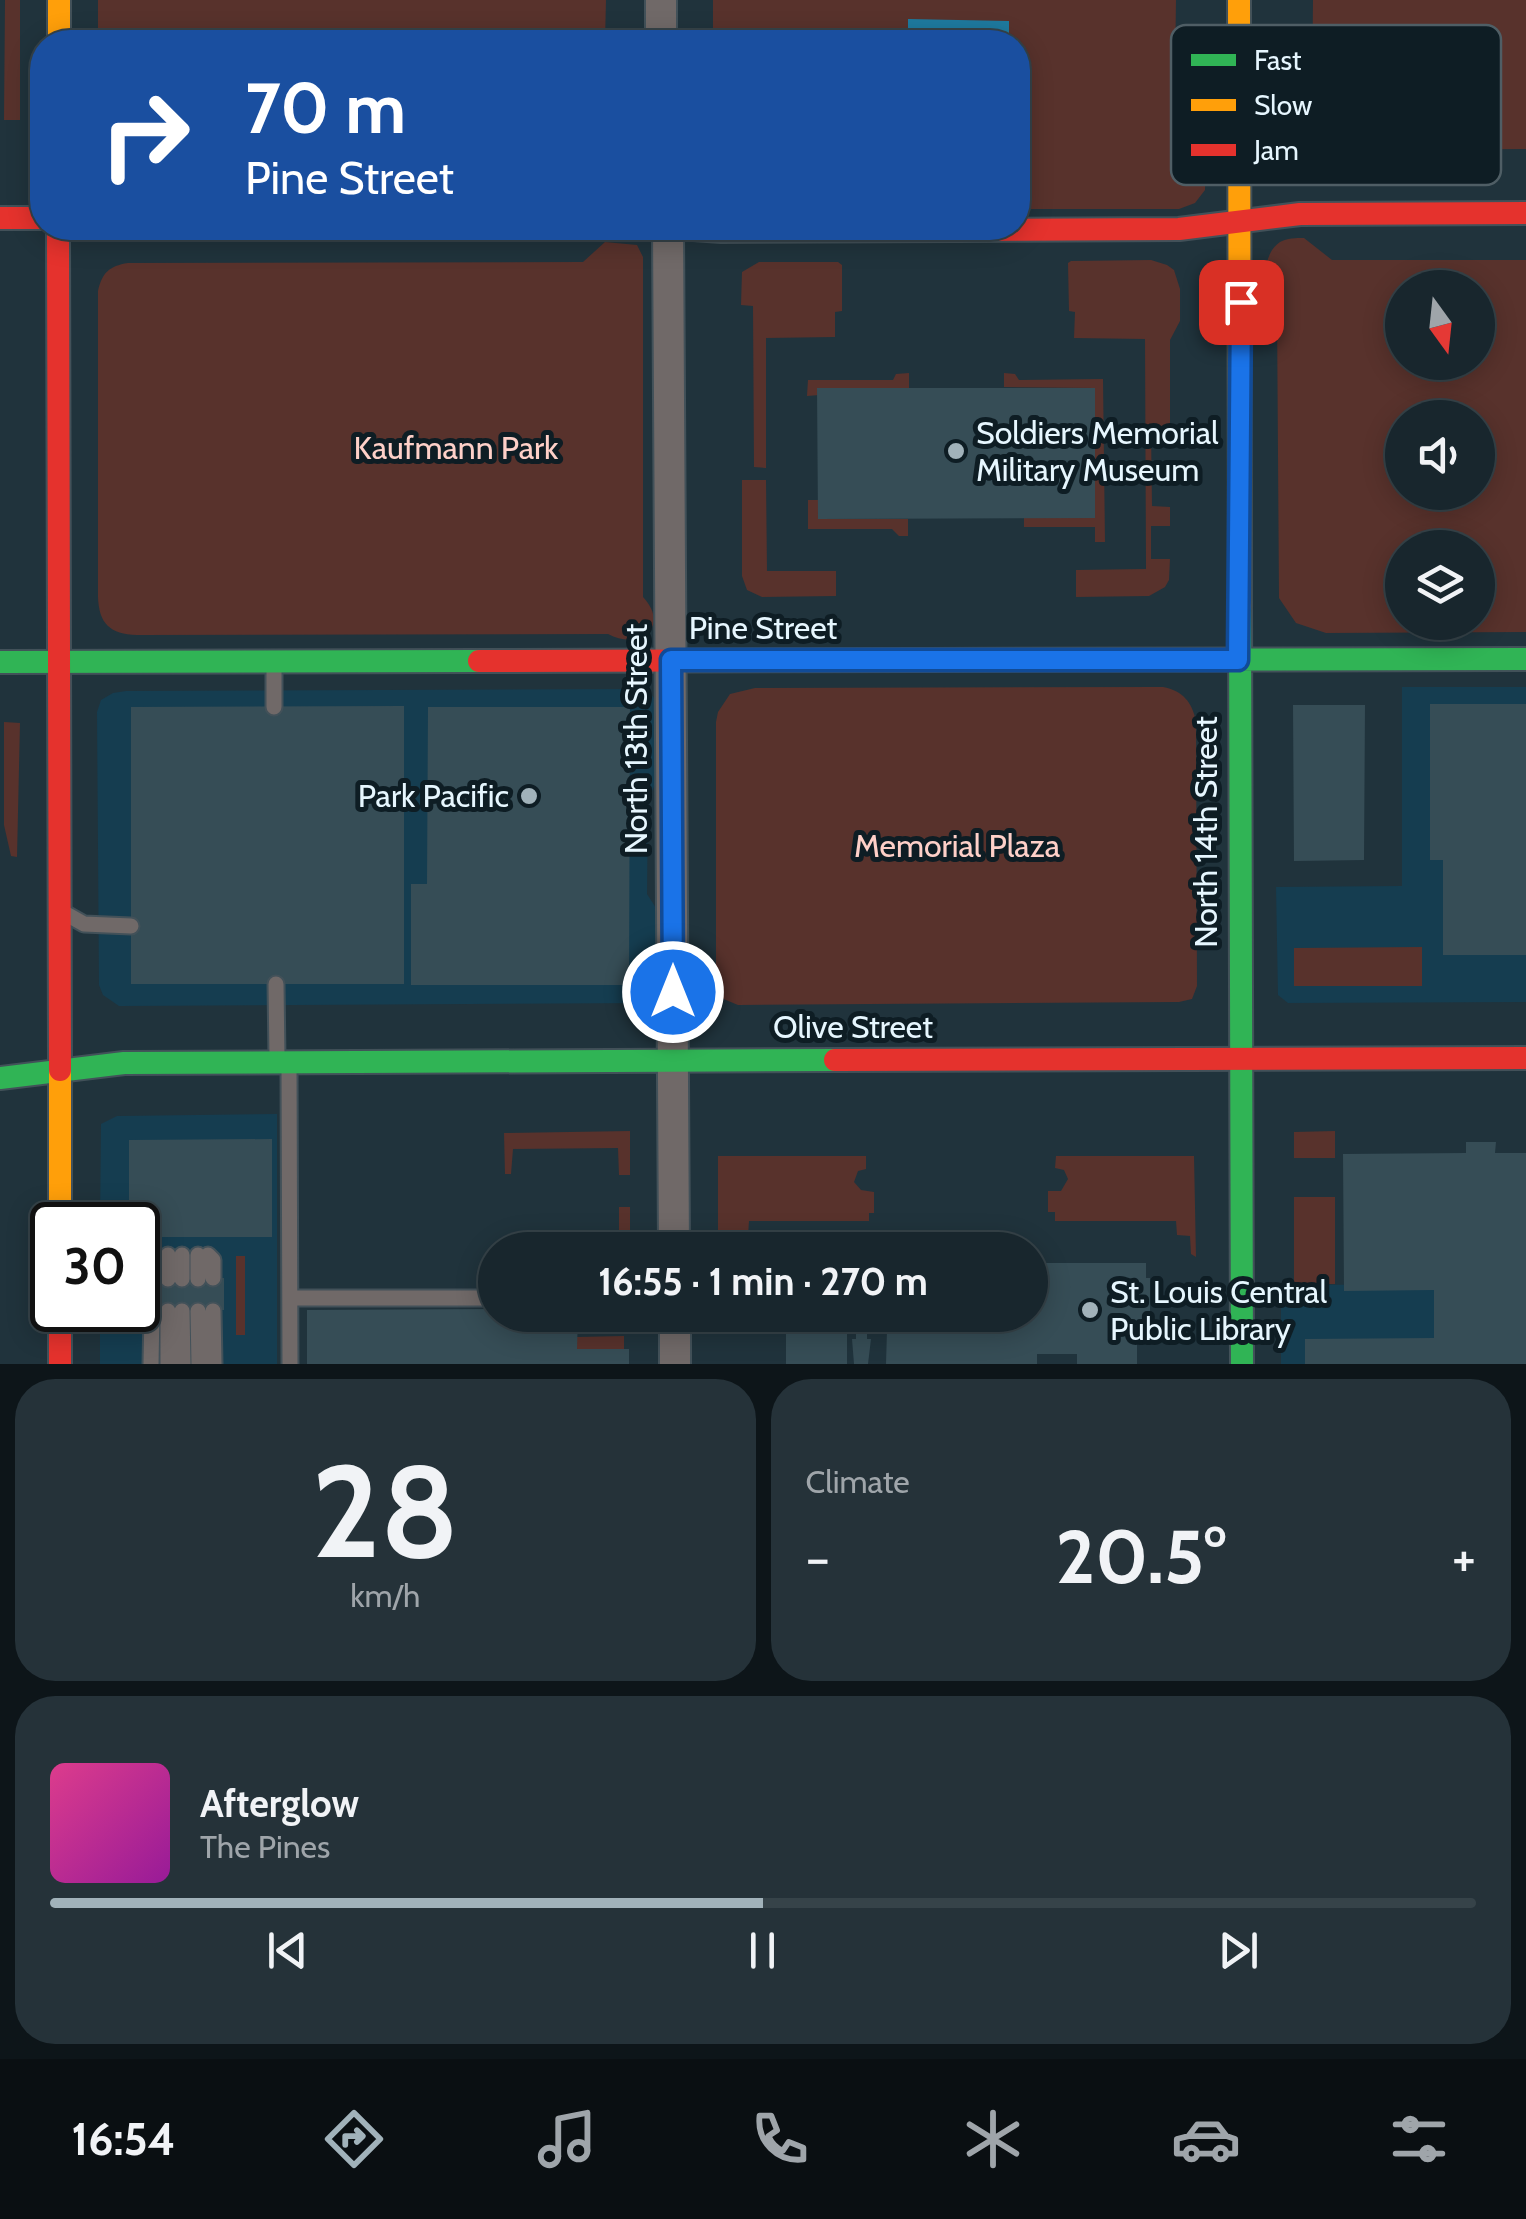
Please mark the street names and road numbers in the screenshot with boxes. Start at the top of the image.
street label: Pine Street [689,608,838,647]
street label: North 13th Street [616,624,655,854]
street label: North 14th Street [1186,716,1225,948]
street label: Olive Street [773,1007,933,1046]

